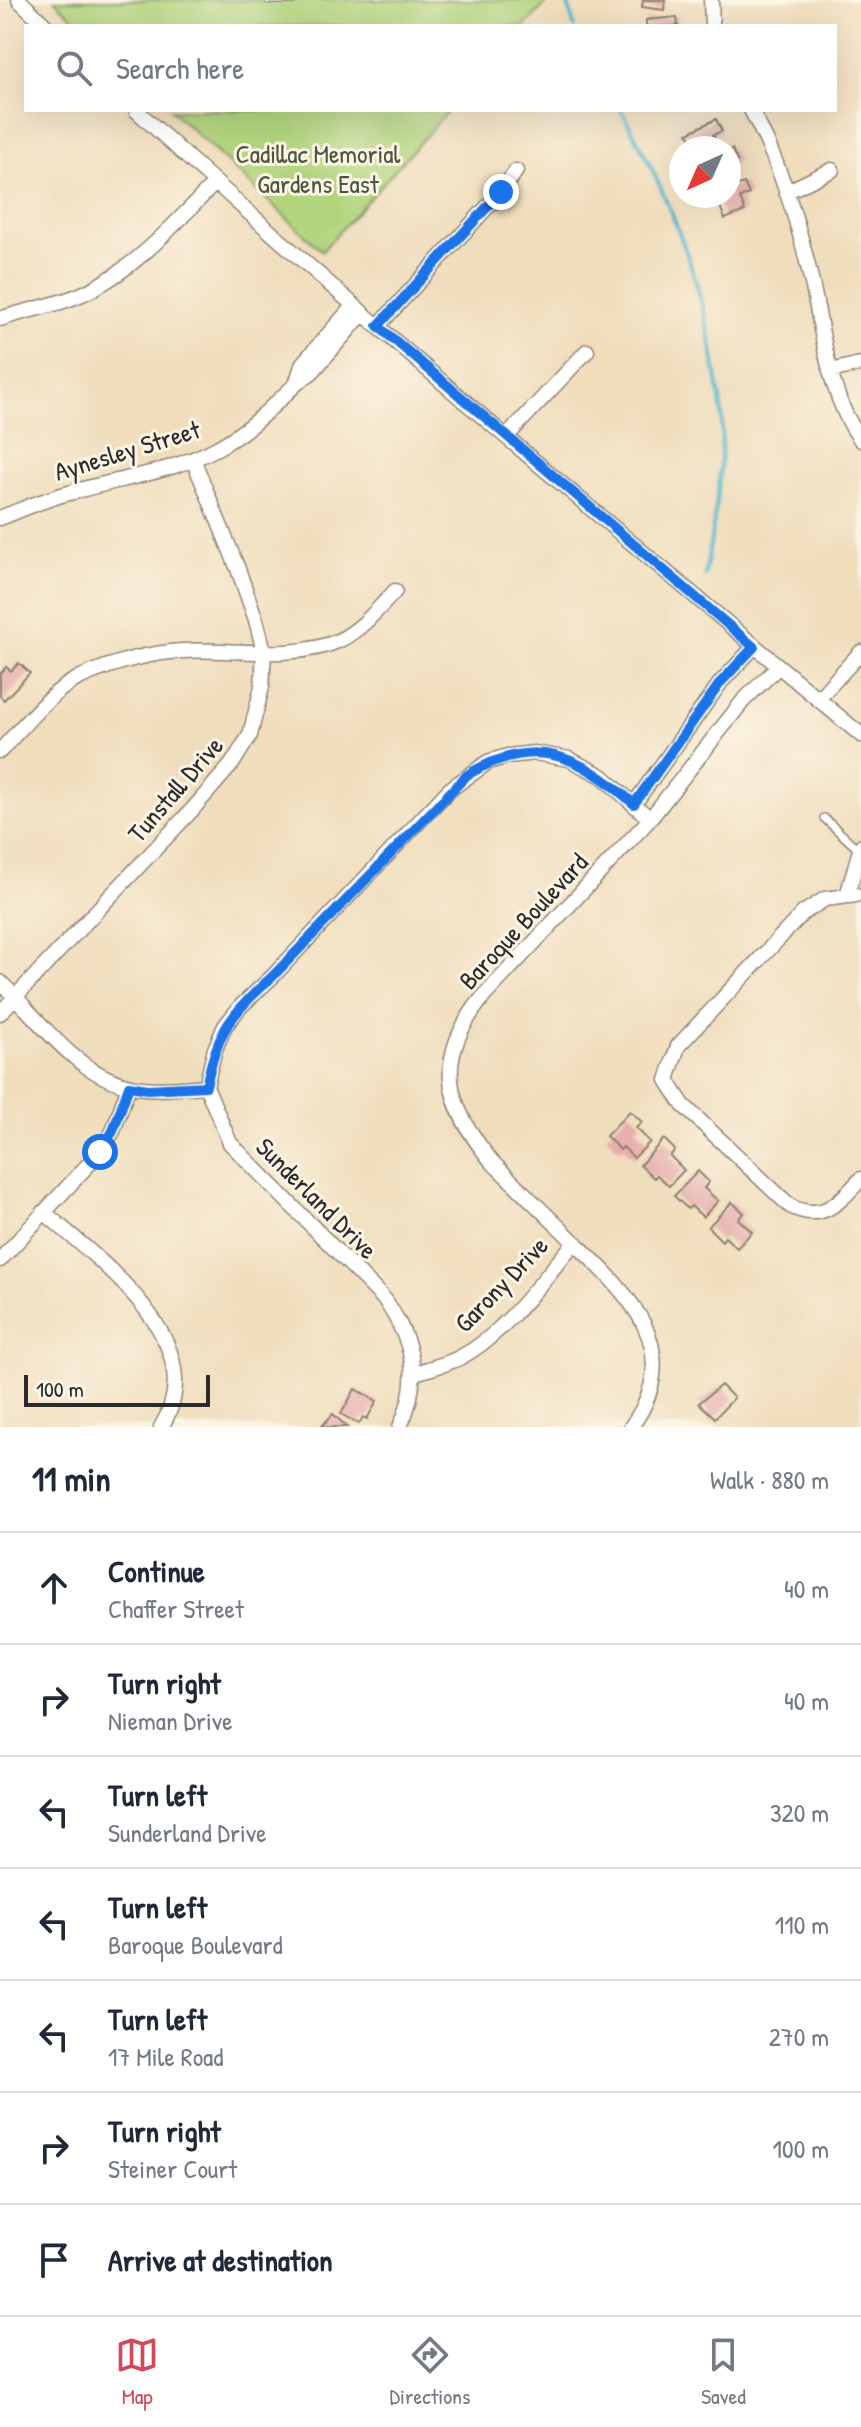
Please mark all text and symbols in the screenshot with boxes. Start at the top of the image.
search box [24,24,837,112]
icon: search [52,46,96,90]
text: Search here [116,48,244,88]
park label: Cadillac Memorial Gardens East [236,136,400,201]
north arrow [669,136,741,208]
route end [483,174,519,210]
street label: Aynesley Street [50,411,205,489]
street label: Tunstall Drive [119,729,231,849]
street label: Baroque Boulevard [451,845,595,997]
street label: Sunderland Drive [249,1130,385,1266]
route start [82,1134,118,1170]
street label: Garony Drive [446,1228,556,1340]
scale bar [24,1371,210,1407]
text: 100 m [36,1374,84,1404]
text: 11 min [32,1456,111,1502]
text: Walk · 880 m [710,1462,829,1497]
text: Continue [108,1551,205,1591]
icon: ahead [32,1566,76,1610]
text: 40 m [784,1571,829,1606]
text: Chaffer Street [108,1591,244,1626]
text: Turn right [108,1663,221,1703]
icon: right [32,1678,76,1722]
text: 40 m [784,1683,829,1718]
text: Nieman Drive [108,1703,233,1738]
text: Turn left [108,1775,207,1815]
icon: left [32,1790,76,1834]
text: 320 m [770,1795,829,1830]
text: Sunderland Drive [108,1815,267,1850]
text: Turn left [108,1887,207,1927]
icon: left [32,1902,76,1946]
text: 110 m [775,1907,829,1942]
text: Baroque Boulevard [108,1927,283,1962]
text: Turn left [108,1999,207,2039]
icon: left [32,2014,76,2058]
text: 270 m [769,2019,829,2054]
text: 17 Mile Road [108,2039,223,2074]
text: Turn right [108,2111,221,2151]
icon: right [32,2126,76,2170]
text: 100 m [773,2131,829,2166]
text: Steiner Court [108,2151,237,2186]
icon: arrive [32,2238,76,2282]
text: Arrive at destination [108,2240,333,2280]
tab: Map [115,2333,159,2411]
tab: Directions [390,2333,471,2411]
tab: Saved [701,2333,746,2411]

